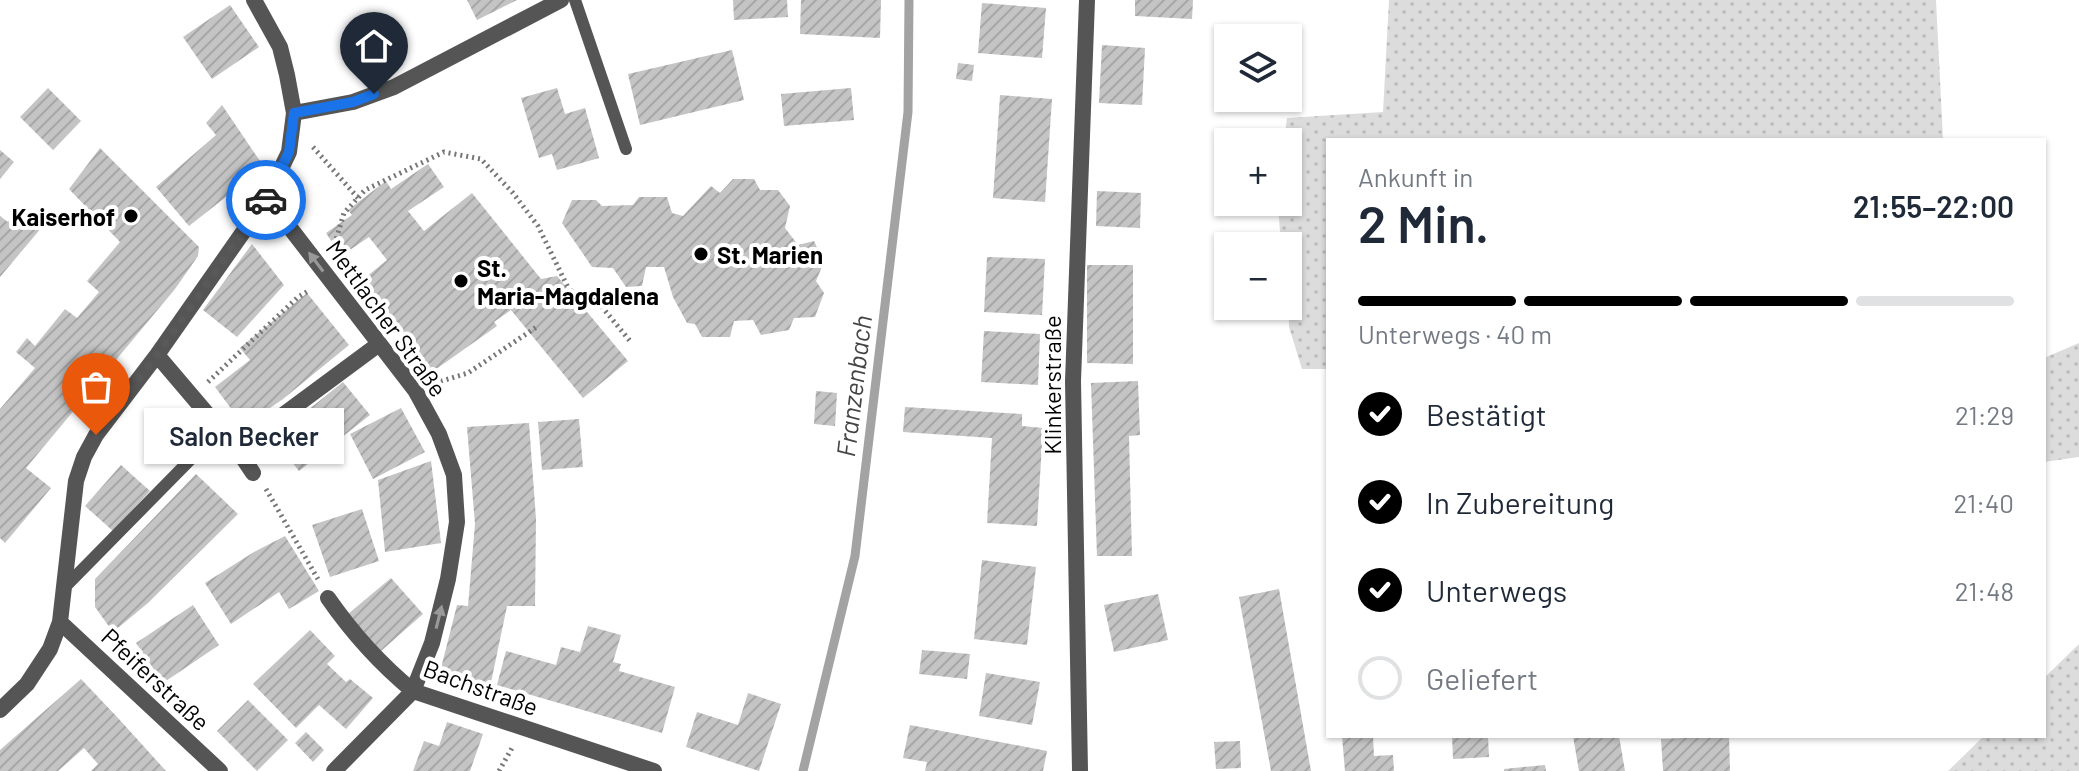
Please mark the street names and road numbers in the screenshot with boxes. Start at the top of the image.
street label: Mettlacher Straße [320,234,454,402]
street label: Klinkerstraße [1037,315,1066,455]
street label: Pfeiferstraße [96,622,216,736]
street label: Bachstraße [420,653,542,721]

